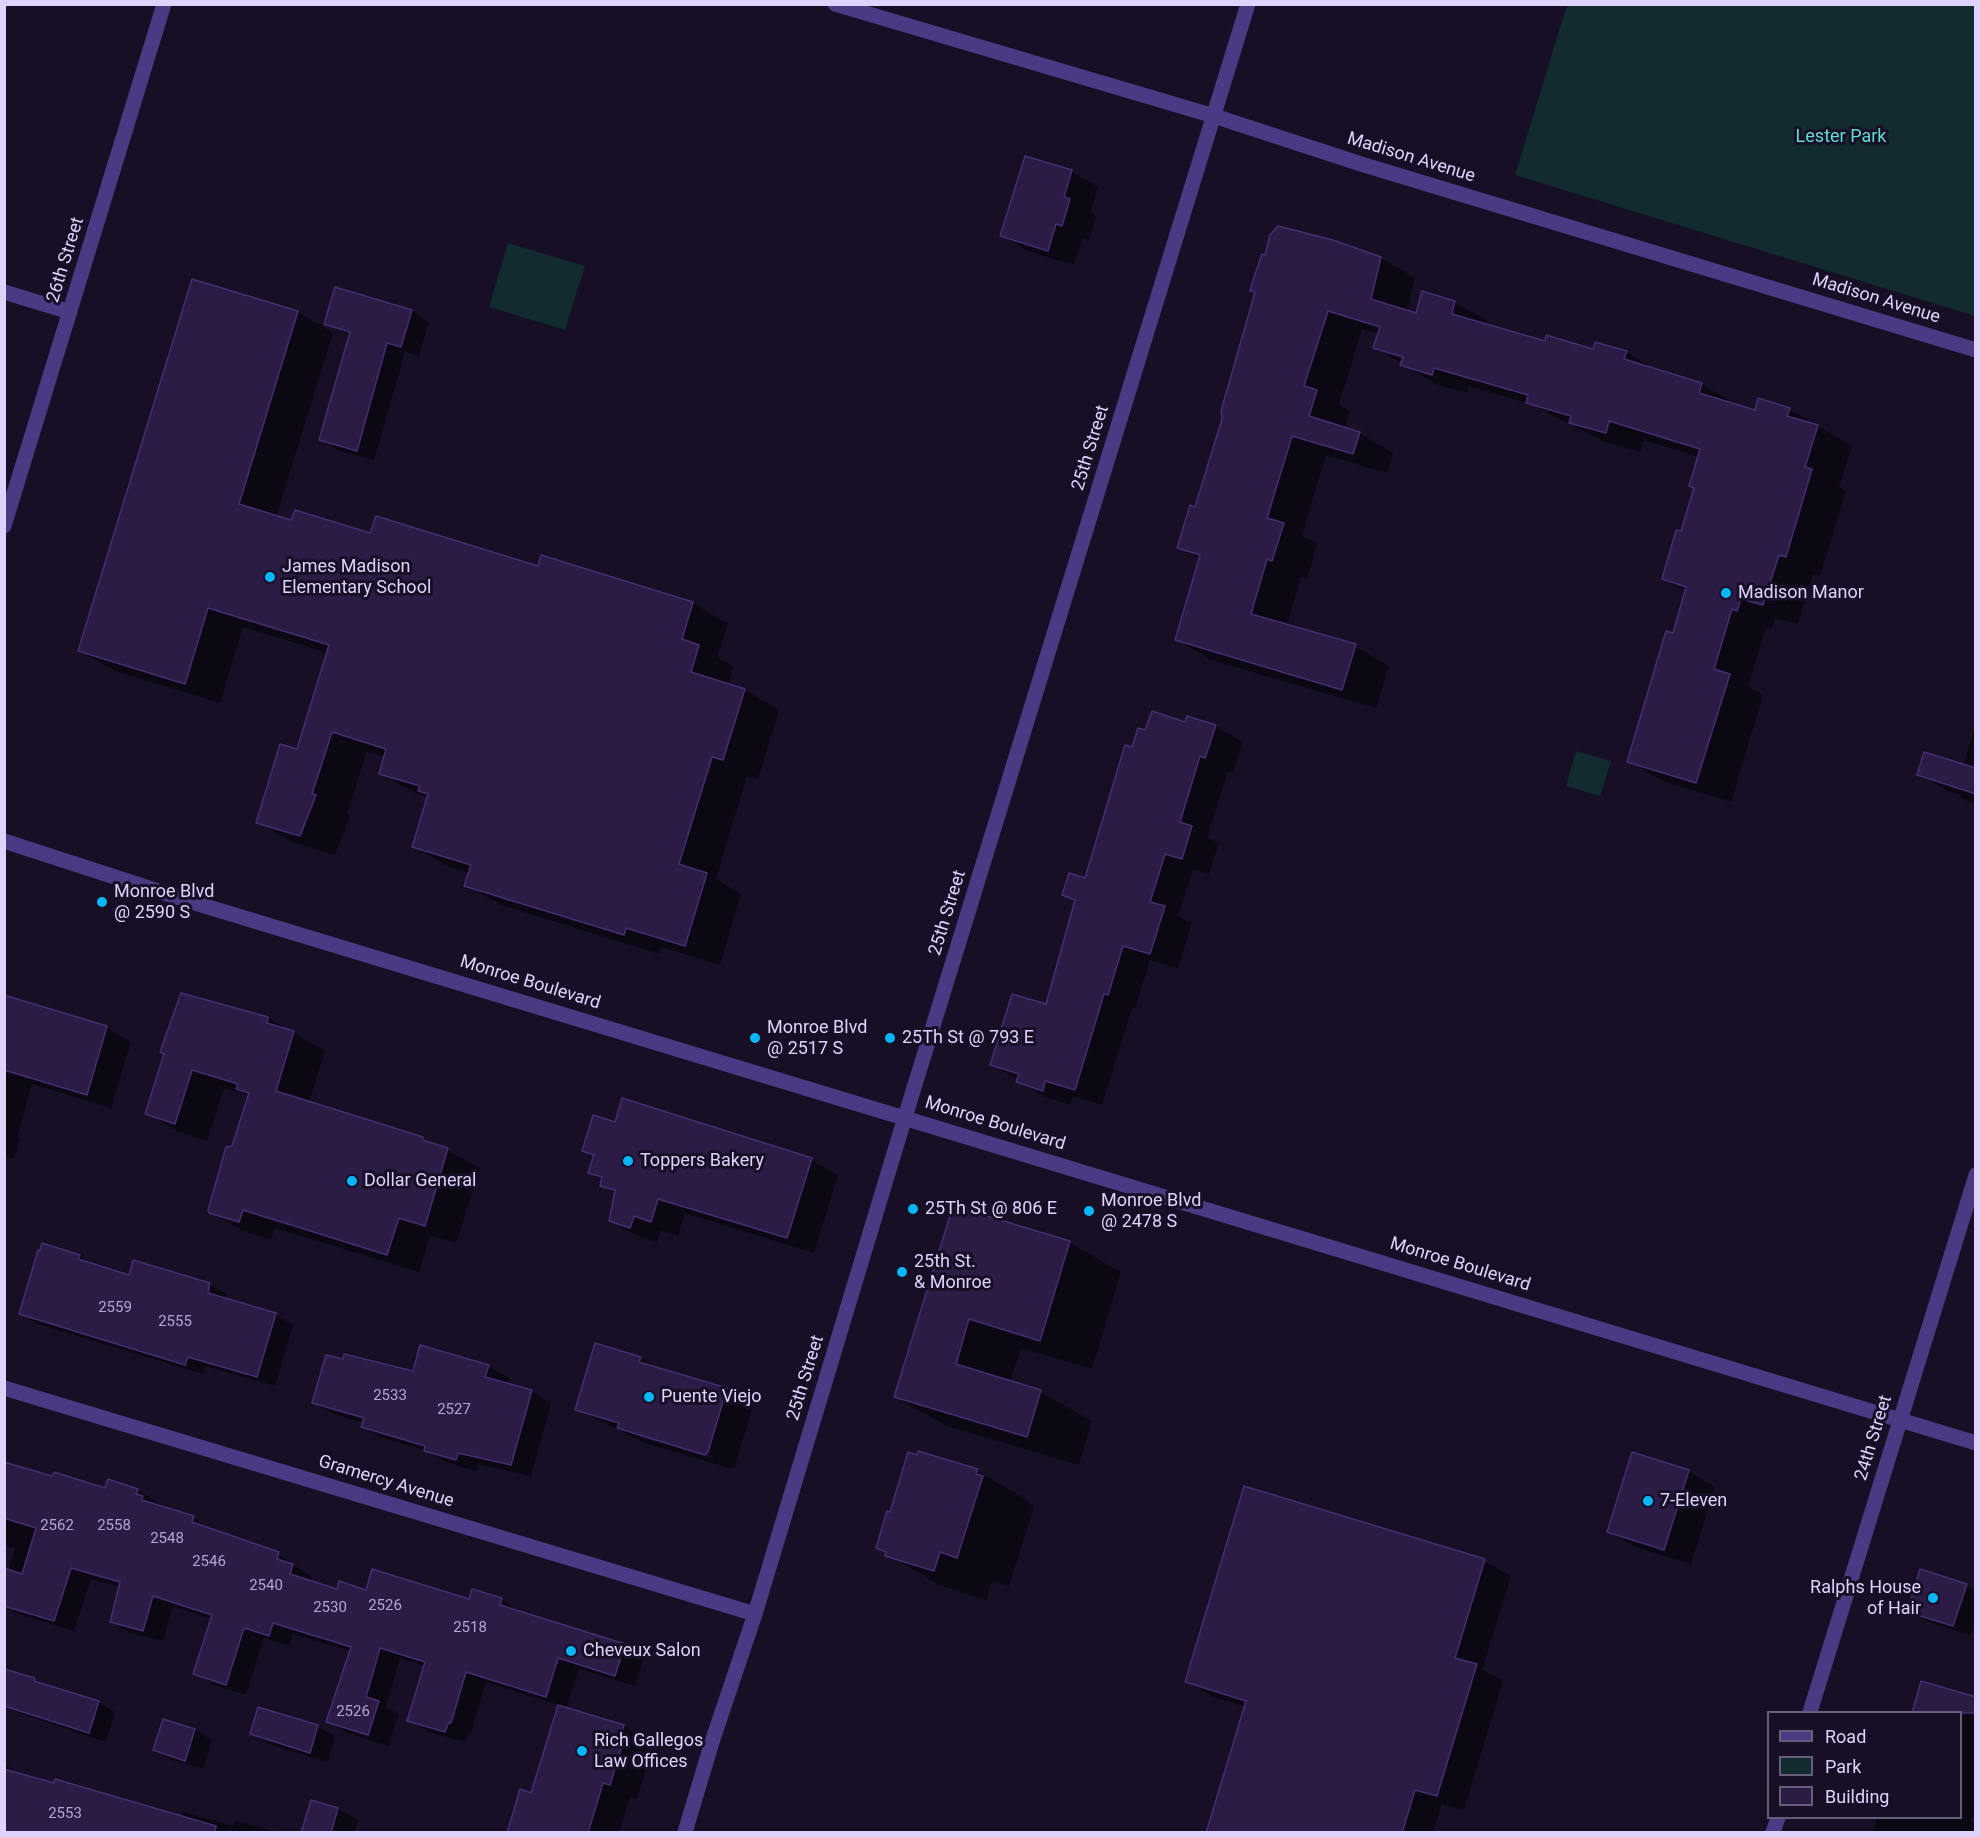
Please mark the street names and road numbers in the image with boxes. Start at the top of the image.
street label: Madison Avenue [1344,128,1478,188]
street label: 26th Street [43,215,89,305]
street label: Madison Avenue [1809,269,1943,329]
street label: 25th Street [1068,403,1114,493]
street label: 25th Street [925,868,971,958]
street label: Monroe Boulevard [457,951,603,1015]
street label: Monroe Boulevard [922,1092,1068,1156]
street label: Monroe Boulevard [1387,1233,1533,1297]
street label: 25th Street [783,1333,829,1423]
street label: 24th Street [1851,1393,1897,1483]
street label: Gramercy Avenue [316,1451,456,1513]

